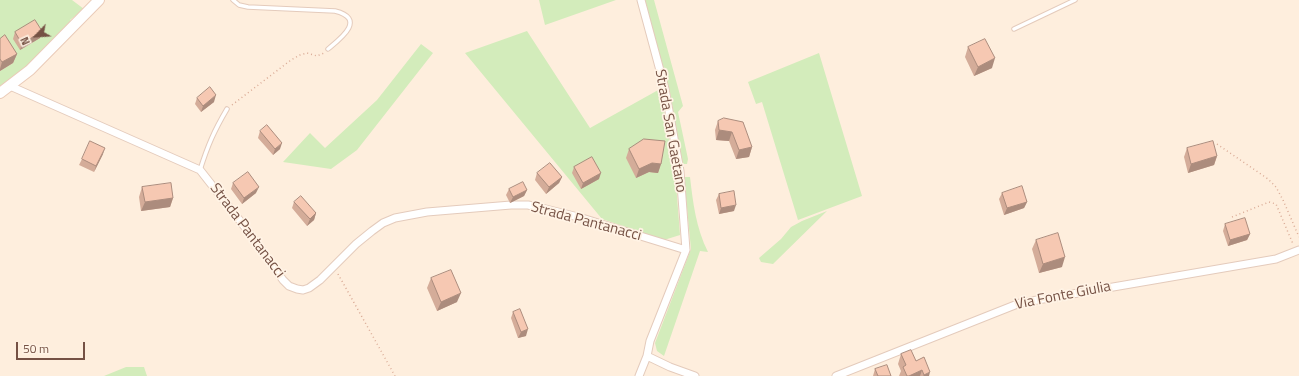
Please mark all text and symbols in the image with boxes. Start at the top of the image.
north arrow [16,16,56,56]
text: N [16,34,34,48]
street label: Strada San Gaetano [650,68,690,194]
street label: Strada Pantanacci [206,180,288,282]
street label: Strada Pantanacci [529,199,643,245]
street label: Via Fonte Giulia [1014,278,1112,314]
scale bar [18,334,87,360]
text: 50 m [23,339,49,358]

